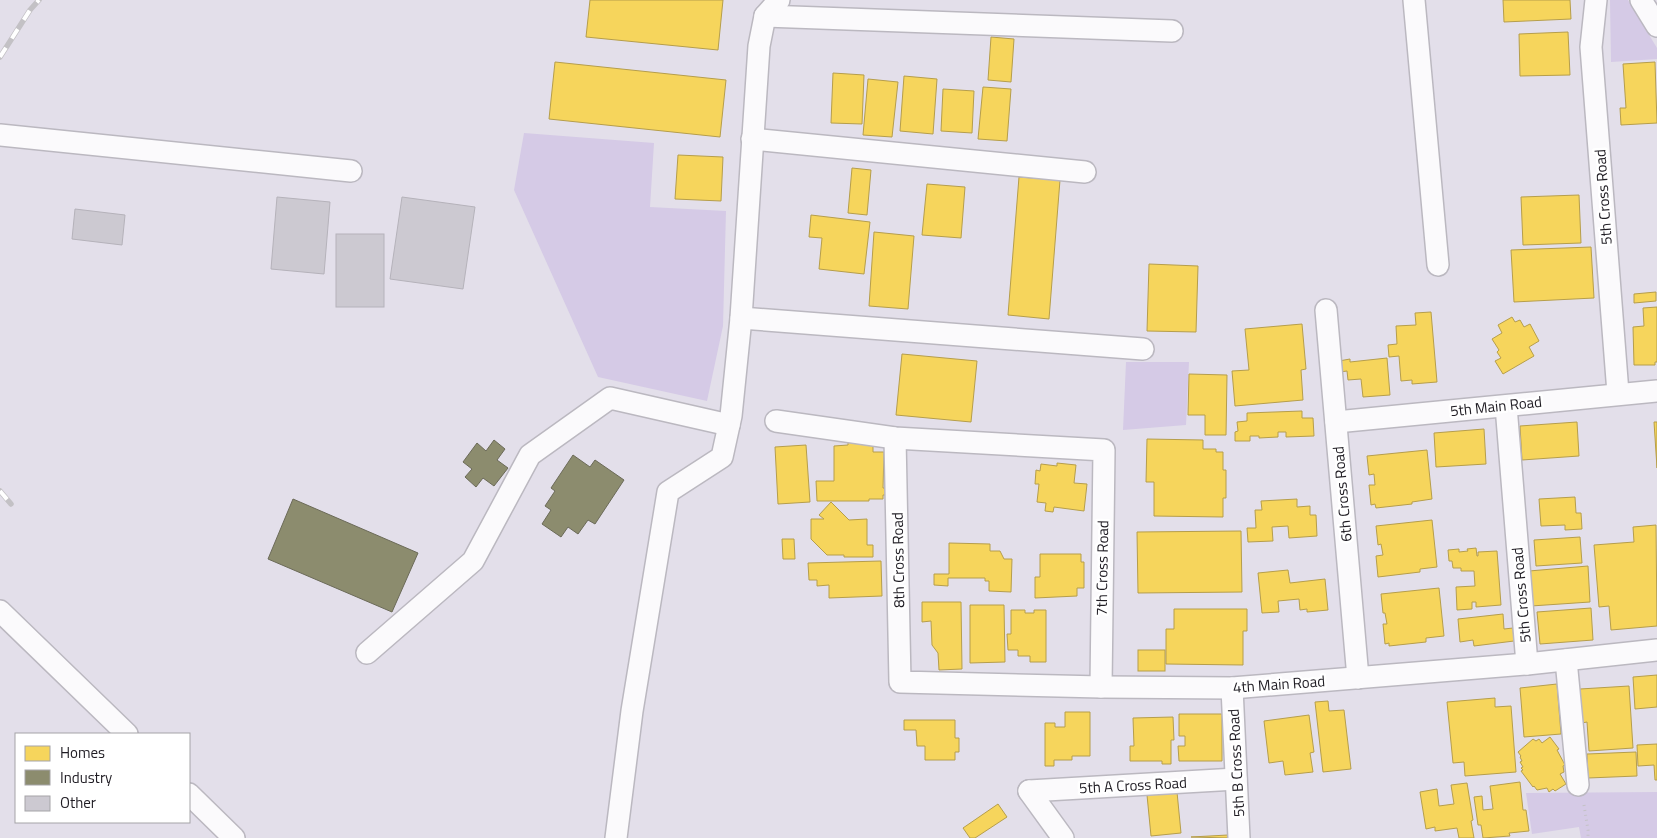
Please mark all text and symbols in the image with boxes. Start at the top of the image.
street label: 5th Cross Road [1588,148,1618,246]
street label: 5th Main Road [1449,390,1543,422]
street label: 6th Cross Road [1326,445,1358,543]
street label: 8th Cross Road [886,512,910,608]
street label: 7th Cross Road [1090,520,1114,616]
street label: 5th Cross Road [1505,546,1537,644]
street label: 4th Main Road [1232,669,1326,699]
street label: 5th B Cross Road [1222,708,1250,818]
legend [15,733,190,823]
text: Homes [60,741,105,764]
text: Industry [60,766,112,789]
street label: 5th A Cross Road [1078,771,1188,799]
text: Other [60,791,96,814]

